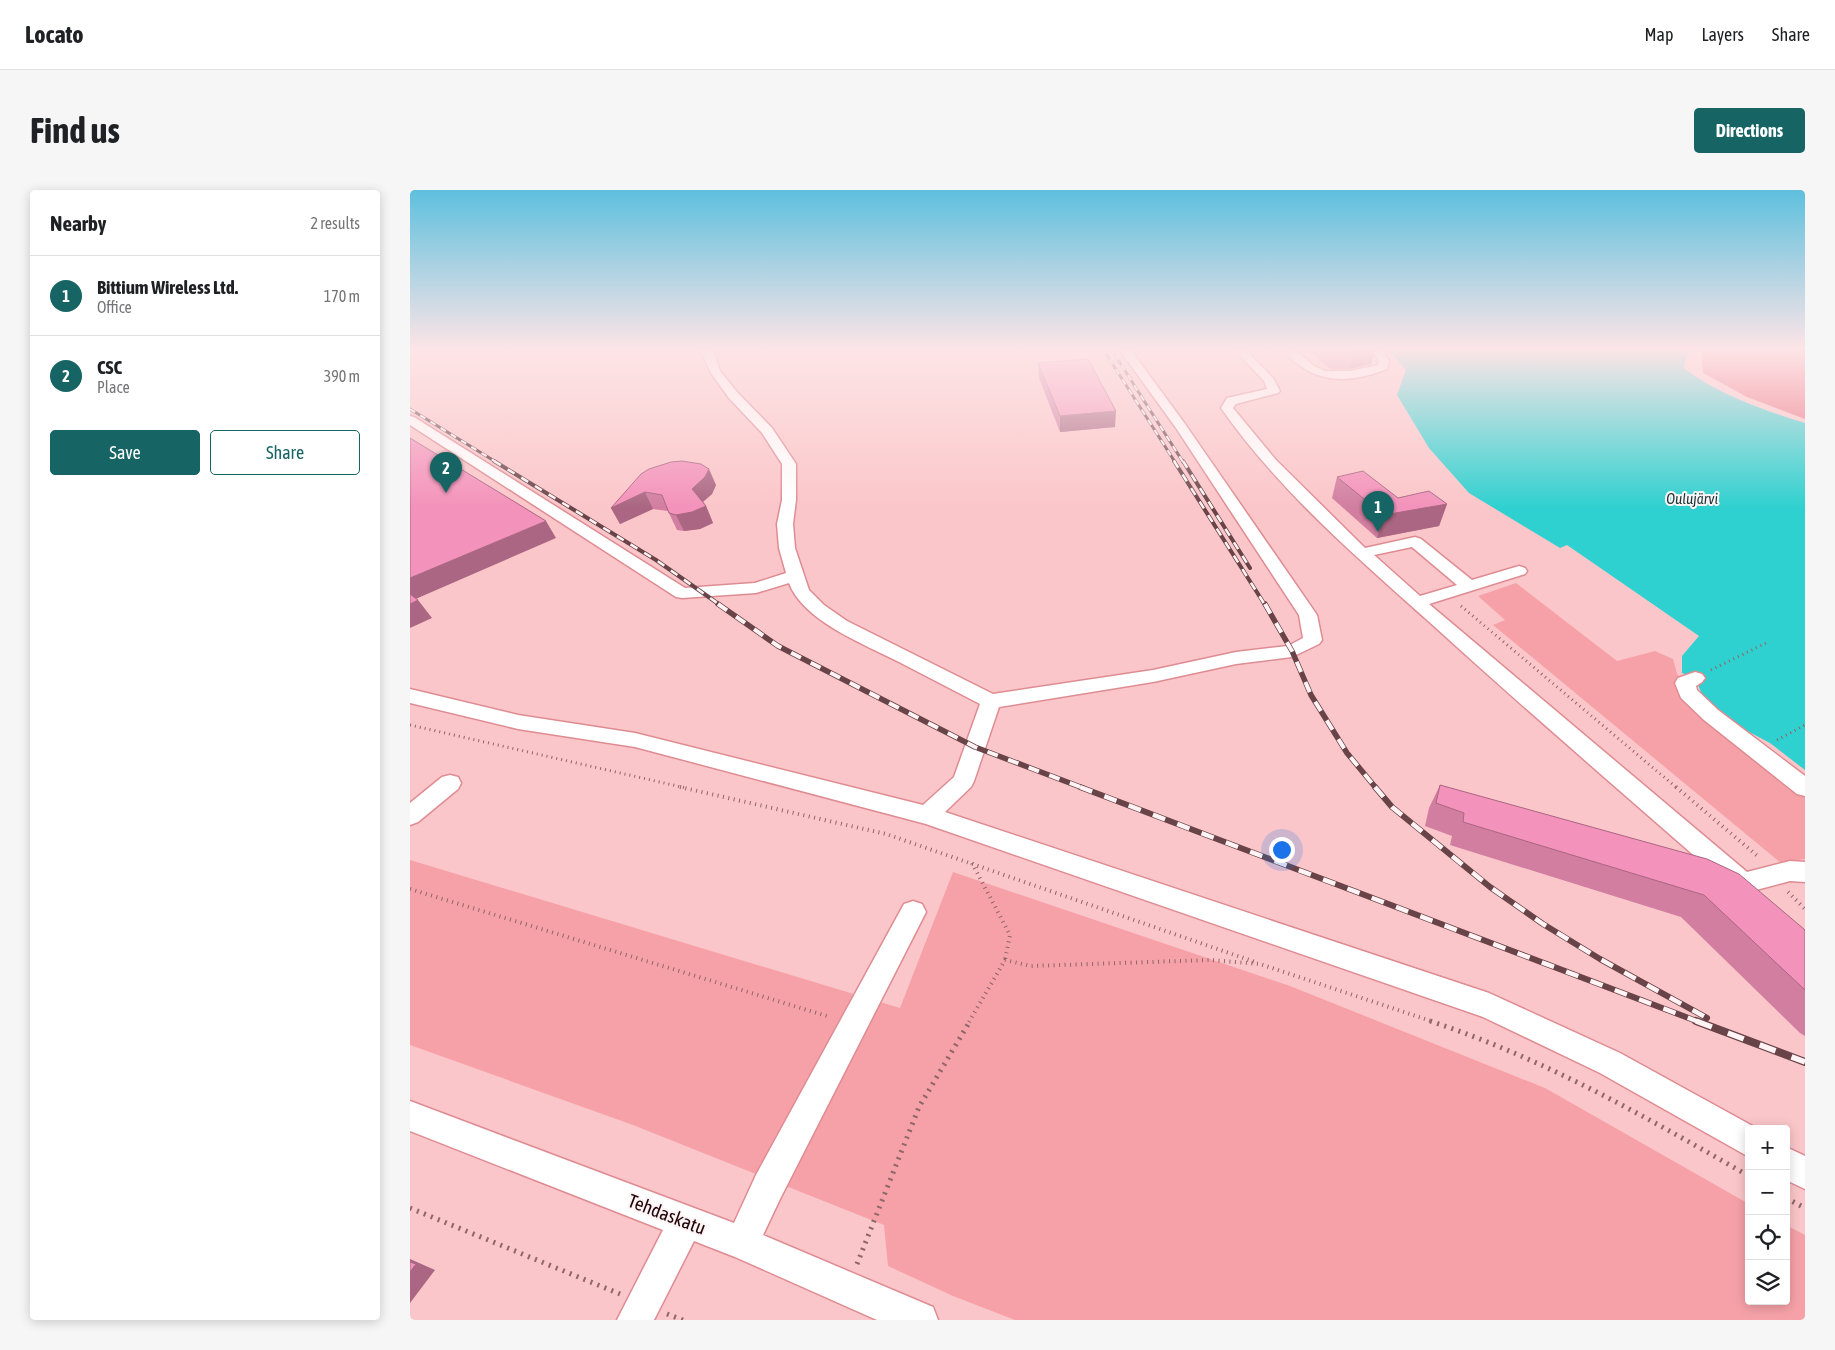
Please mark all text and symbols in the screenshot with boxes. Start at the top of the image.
text: Locato [25,21,84,48]
text: Map [1644,24,1673,45]
text: Layers [1701,24,1744,45]
text: Share [1772,24,1810,45]
button: Directions [1694,108,1805,153]
text: Find us [30,110,120,150]
text: Nearby [50,211,106,235]
text: 2 results [310,214,360,232]
text: Bittium Wireless Ltd. [97,276,238,298]
text: 1 [62,287,70,305]
text: 170 m [324,287,360,305]
text: Office [97,298,132,316]
text: CSC [97,356,122,378]
text: 2 [62,367,70,385]
text: 390 m [324,367,360,385]
text: Place [97,378,130,396]
button: Save [50,430,200,475]
button: Share [210,430,360,475]
pin: 2 [430,452,462,493]
water label: Oulujärvi [1666,490,1718,507]
pin: 1 [1362,491,1394,532]
your location [1269,837,1295,863]
map controls [1745,1125,1790,1305]
button: + [1745,1125,1790,1170]
button: − [1745,1170,1790,1215]
street label: Tehdaskatu [625,1189,709,1239]
button: locate [1745,1215,1790,1260]
button: layers [1745,1260,1790,1305]

